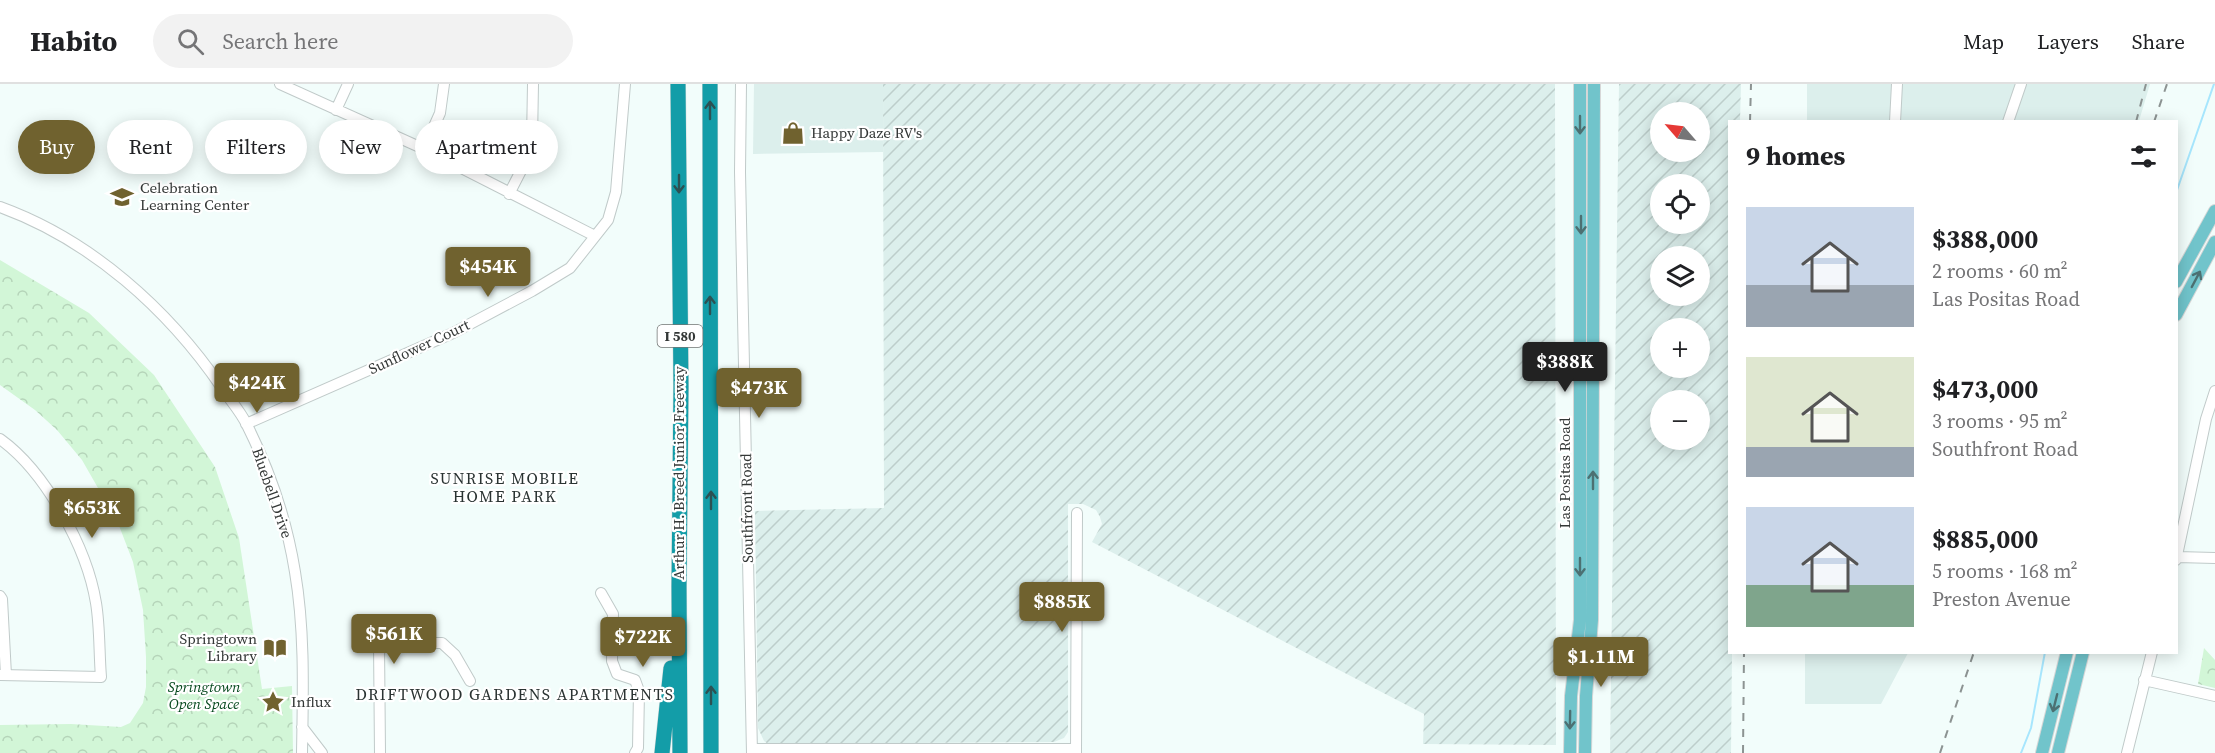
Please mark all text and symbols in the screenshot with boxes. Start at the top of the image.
search box [153,14,573,68]
text: Habito [30,22,117,60]
icon: search [174,25,207,58]
text: Search here [222,26,338,56]
text: Map [1963,27,2004,56]
text: Layers [2037,27,2099,56]
text: Share [2132,27,2185,56]
one-way arrow [704,100,716,120]
north arrow [1650,102,1710,162]
map controls [1650,102,1710,450]
one-way arrow [1574,115,1586,135]
chip: Buy [18,120,95,174]
chip: Rent [107,120,193,174]
chip: Filters [205,120,307,174]
chip: New [319,120,403,174]
chip: Apartment [415,120,558,174]
shop icon: Happy Daze RV's [780,120,806,146]
place label: Happy Daze RV's [811,122,922,143]
text: 9 homes [1746,138,1845,174]
icon: filters [2127,140,2160,173]
one-way arrow [673,174,685,194]
button: locate [1650,174,1710,234]
place label: Celebration Learning Center [140,177,250,215]
school or university icon: Celebration Learning Center [109,184,135,210]
one-way arrow [1575,214,1587,234]
text: $388,000 [1932,221,2038,257]
icon: home [1794,231,1866,303]
button: layers [1650,246,1710,306]
pin: $454K [446,247,530,298]
text: $454K [459,252,517,280]
text: 2 rooms · 60 m² [1932,257,2068,285]
one-way arrow [2190,271,2202,288]
text: Las Positas Road [1932,285,2080,313]
one-way arrow [704,295,716,315]
street label: Sunflower Court [365,314,473,379]
button: + [1650,318,1710,378]
road number: I 580 [658,325,702,347]
pin: $388K [1523,342,1607,393]
text: $388K [1536,347,1594,375]
pin: $424K [215,363,299,414]
street label: Arthur H. Breed Junior Freeway [668,366,689,580]
text: $424K [228,368,286,396]
pin: $473K [717,368,801,419]
text: $473,000 [1932,371,2038,407]
text: $473K [730,373,788,401]
icon: home [1794,381,1866,453]
button: − [1650,390,1710,450]
text: 3 rooms · 95 m² [1932,407,2068,435]
street label: Las Positas Road [1554,417,1575,528]
text: Southfront Road [1932,435,2078,463]
street label: Bluebell Drive [247,445,298,541]
street label: Southfront Road [735,453,758,563]
district label: SUNRISE MOBILE HOME PARK [430,467,580,507]
one-way arrow [1587,471,1599,491]
pin: $653K [50,488,134,539]
one-way arrow [705,490,717,510]
text: $653K [63,493,121,521]
text: $885,000 [1932,521,2038,557]
icon: home [1794,531,1866,603]
one-way arrow [1574,556,1586,576]
text: 5 rooms · 168 m² [1932,557,2078,585]
pin: $885K [1020,582,1104,633]
text: Preston Avenue [1932,585,2071,613]
text: $885K [1033,587,1091,615]
pin: $561K [352,614,436,665]
pin: $722K [601,617,685,668]
text: $561K [365,619,423,647]
text: $722K [614,622,672,650]
place label: Springtown Library [179,628,257,666]
library icon: Springtown Library [262,635,288,661]
pin: $1.11M [1552,637,1650,688]
text: $1.11M [1567,642,1635,670]
park label: Springtown Open Space [168,676,241,714]
district label: DRIFTWOOD GARDENS APARTMENTS [356,683,674,705]
one-way arrow [705,685,717,705]
place icon: Influx [260,689,286,715]
place label: Influx [291,691,331,712]
one-way arrow [2048,693,2060,712]
one-way arrow [1564,709,1576,729]

